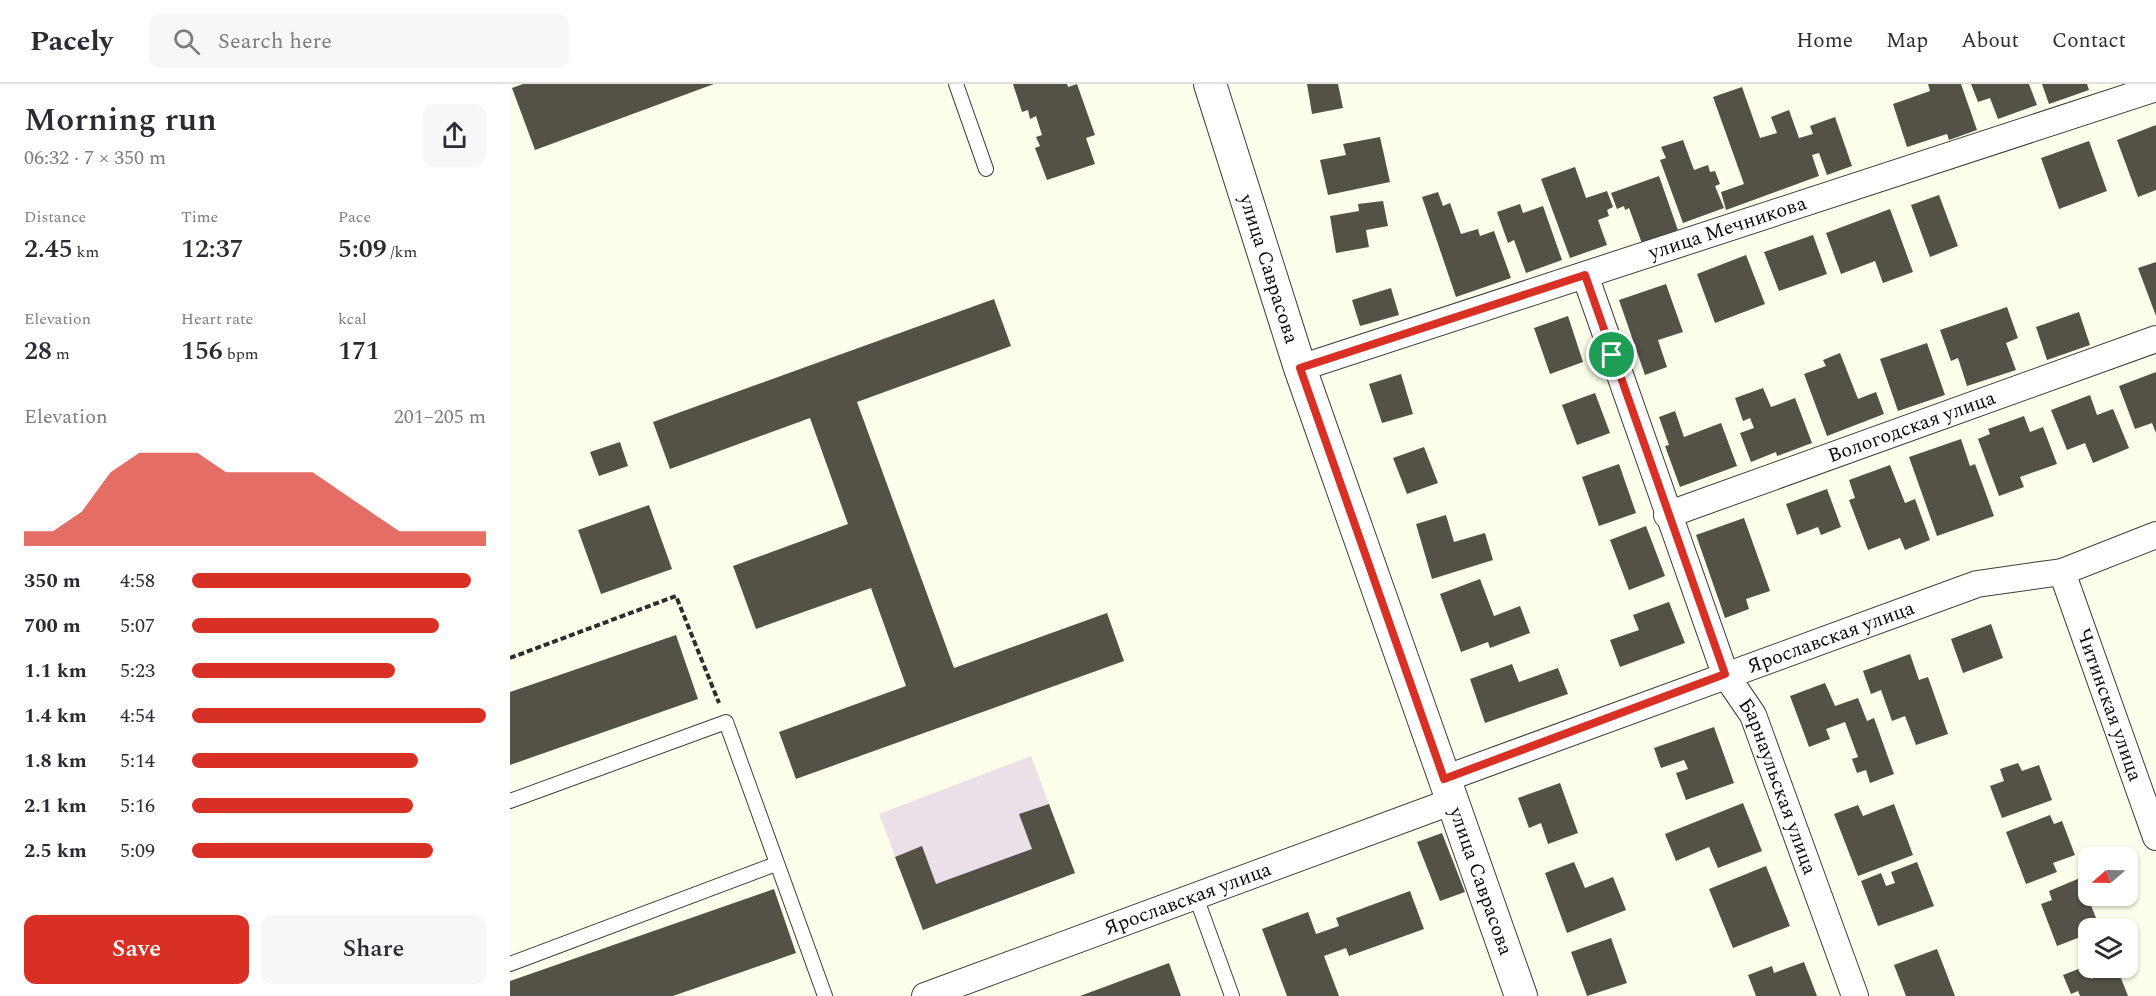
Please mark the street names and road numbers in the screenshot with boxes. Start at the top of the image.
street label: улица Мечникова [1644,188,1811,268]
street label: улица Саврасова [1231,189,1306,348]
street label: Вологодская улица [1824,383,2000,471]
street label: Ярославская улица [1743,593,1919,682]
street label: Читинская улица [2068,624,2150,786]
street label: Барнаульская улица [1731,692,1825,879]
street label: улица Саврасова [1440,802,1521,960]
street label: Ярославская улица [1100,854,1276,944]

